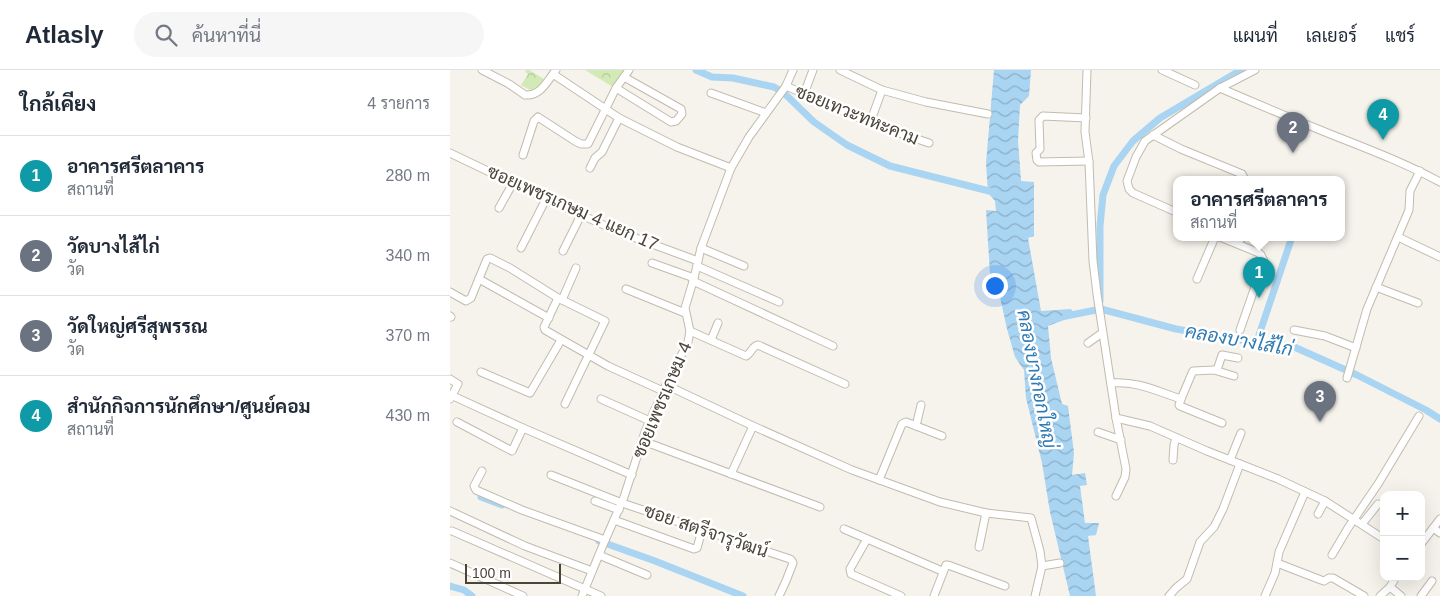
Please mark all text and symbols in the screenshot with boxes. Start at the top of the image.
search box [134,12,484,57]
text: Atlasly [25,21,104,48]
icon: search [152,21,180,49]
text: ค้นหาที่นี่ [192,25,261,46]
text: แผนที่ [1233,26,1278,46]
text: เลเยอร์ [1306,26,1357,46]
text: แชร์ [1385,26,1415,46]
street label: ซอยเทวะทหะคาม [792,81,922,149]
text: ใกล้เคียง [20,92,96,115]
text: 4 รายการ [367,95,430,112]
pin: 4 [1367,99,1399,140]
pin: 2 [1277,112,1309,153]
text: อาคารศรีตลาคาร [67,156,204,177]
street label: ซอยเพชรเกษม 4 แยก 17 [484,161,662,255]
text: 1 [32,167,40,184]
text: 280 m [386,167,430,184]
popup [1173,176,1345,241]
text: สถานที่ [67,181,114,198]
text: อาคารศรีตลาคาร [1190,189,1328,210]
text: สถานที่ [1190,214,1237,231]
text: วัดบางไส้ไก่ [67,236,160,257]
text: 2 [32,247,40,264]
text: 340 m [386,247,430,264]
pin: 1 [1243,257,1275,298]
text: วัด [67,261,85,278]
your location [982,273,1008,299]
water label: คลองบางกอกใหญ่ [1012,308,1063,451]
text: วัดใหญ่ศรีสุพรรณ [67,316,208,337]
water label: คลองบางไส้ไก่ [1183,318,1296,360]
text: 3 [32,327,40,344]
text: 370 m [386,327,430,344]
street label: ซอยเพชรเกษม 4 [629,339,695,461]
text: วัด [67,341,85,358]
pin: 3 [1304,381,1336,422]
text: สำนักกิจการนักศึกษา/ศูนย์คอม [67,396,311,417]
text: 4 [32,407,40,424]
text: 430 m [386,407,430,424]
text: สถานที่ [67,421,114,438]
map controls [1380,491,1425,581]
button: + [1380,491,1425,536]
street label: ซอย สตรีจารุวัฒน์ [641,498,772,564]
button: − [1380,536,1425,581]
scale bar [465,561,561,584]
text: 100 m [472,565,511,581]

